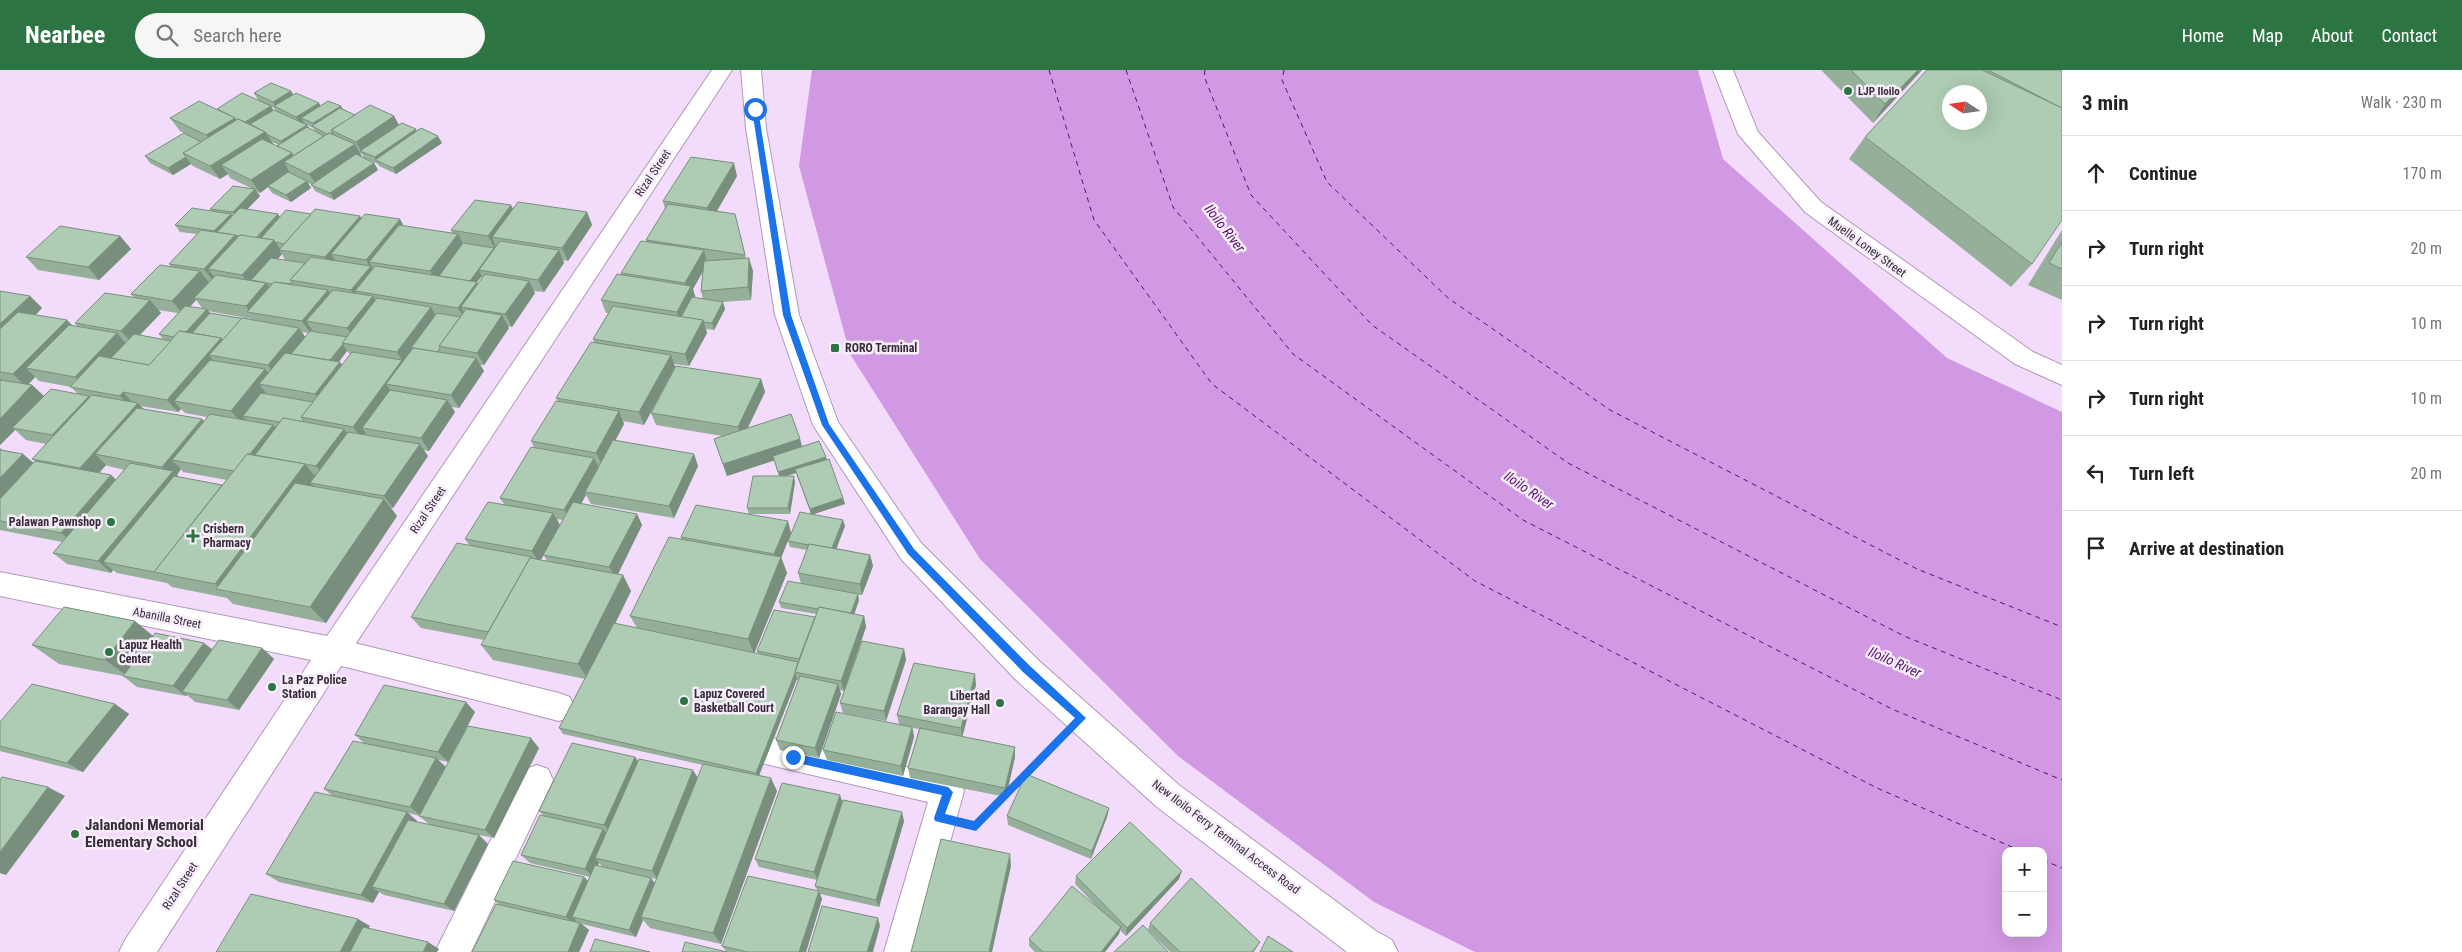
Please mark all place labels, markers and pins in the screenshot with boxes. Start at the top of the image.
marker: LJP Iloilo [1842,85,1854,97]
place label: LJP Iloilo [1858,85,1900,98]
place label: RORO Terminal [845,341,917,355]
marker: RORO Terminal [829,342,841,354]
place label: Palawan Pawnshop [9,515,101,529]
marker: Palawan Pawnshop [105,516,117,528]
place label: Crisbern Pharmacy [203,522,251,550]
marker: Crisbern Pharmacy [187,530,199,542]
place label: Lapuz Health Center [119,638,182,666]
marker: Lapuz Health Center [103,646,115,658]
place label: La Paz Police Station [282,673,347,701]
marker: La Paz Police Station [266,681,278,693]
place label: Lapuz Covered Basketball Court [694,687,774,715]
place label: Libertad Barangay Hall [923,689,990,717]
marker: Lapuz Covered Basketball Court [678,695,690,707]
marker: Libertad Barangay Hall [994,697,1006,709]
place label: Jalandoni Memorial Elementary School [85,816,204,851]
marker: Jalandoni Memorial Elementary School [69,828,81,840]

